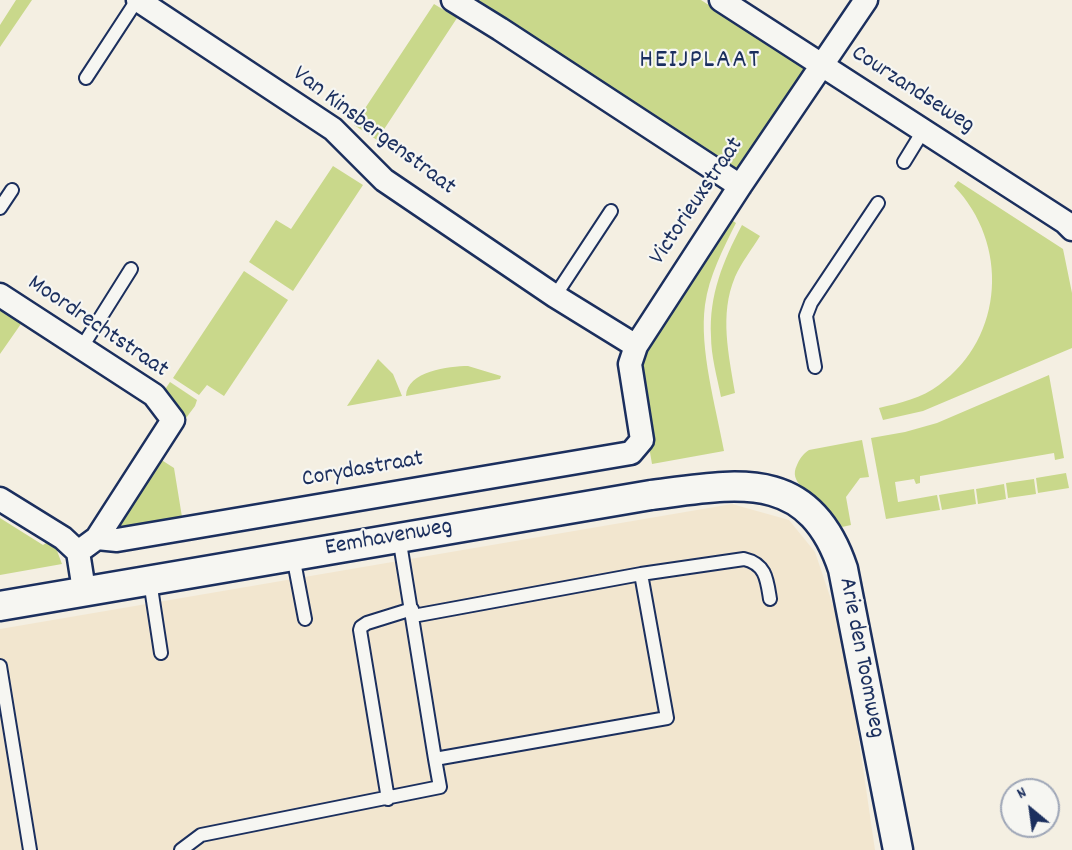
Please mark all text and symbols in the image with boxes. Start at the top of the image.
street label: Courzandseweg [845,40,979,142]
district label: HEIJPLAAT [639,46,761,78]
street label: Van Kinsbergenstraat [286,61,460,203]
street label: Victorieuxstraat [645,133,751,271]
street label: Moordrechtstraat [21,270,173,386]
street label: Corydastraat [300,446,426,496]
street label: Eemhavenweg [323,514,455,564]
street label: Arie den Toomweg [830,575,890,741]
north arrow [1000,778,1060,838]
text: N [1013,782,1031,806]

